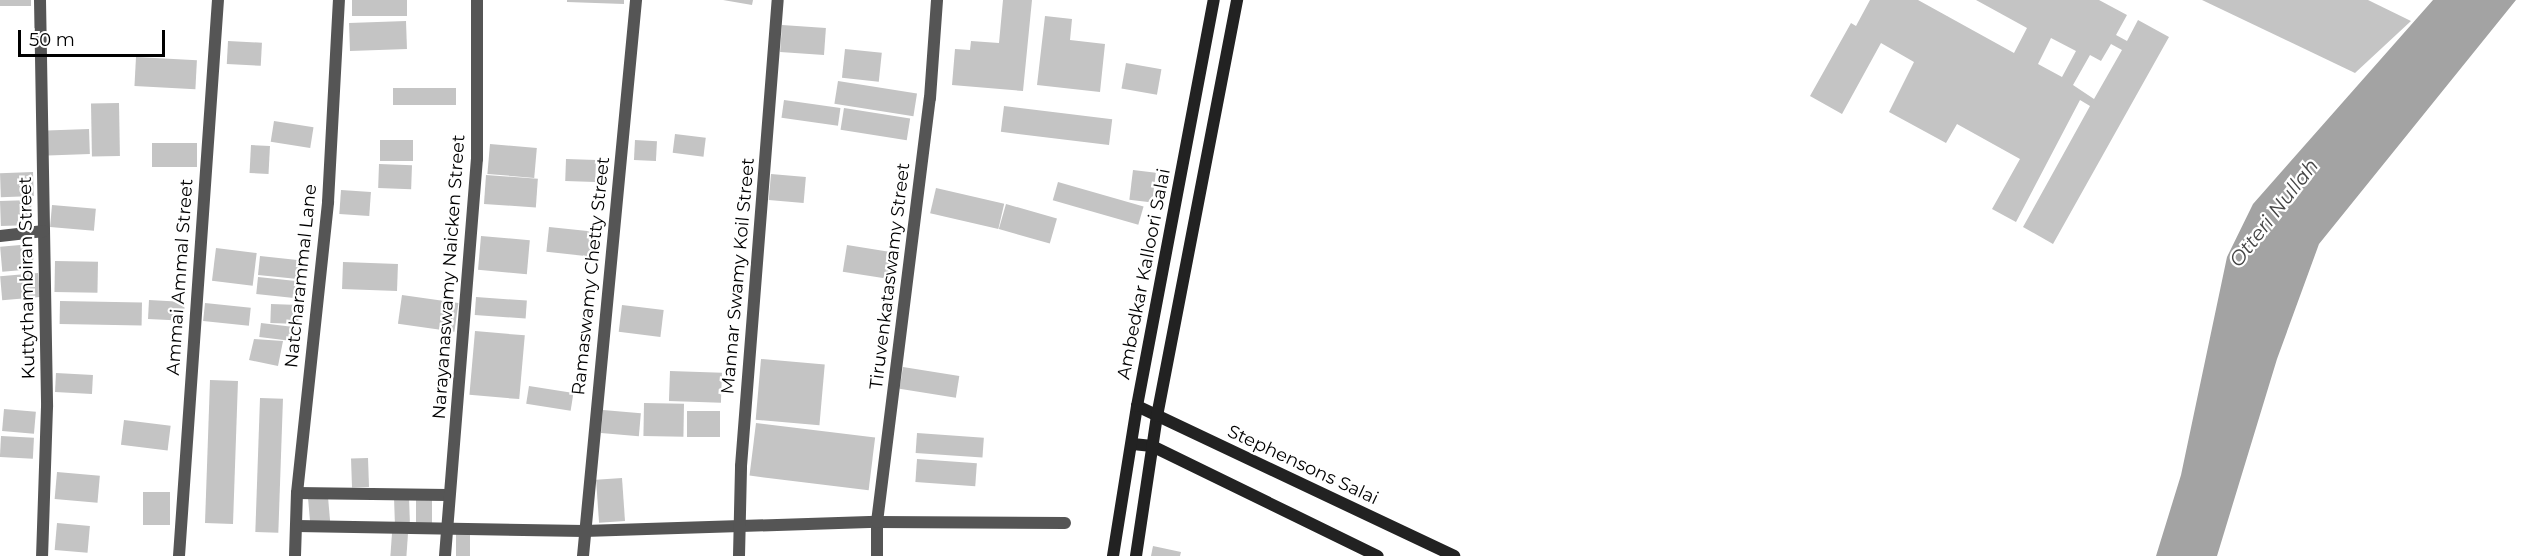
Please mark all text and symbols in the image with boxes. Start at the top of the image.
scale bar [21,18,168,56]
text: 50 m [29,29,75,51]
street label: Narayanaswamy Naicken Street [428,134,470,420]
water label: Otteri Nullah [2224,154,2324,272]
street label: Ramaswamy Chetty Street [568,156,614,396]
street label: Mannar Swamy Koil Street [717,157,759,395]
street label: Tiruvenkataswamy Street [865,161,915,391]
street label: Ambedkar Kalloori Salai [1113,167,1175,381]
street label: Kuttythambiran Street [14,176,40,380]
street label: Ammai Ammal Street [162,178,198,376]
street label: Natcharammal Lane [281,183,321,369]
street label: Stephensons Salai [1224,421,1382,509]

